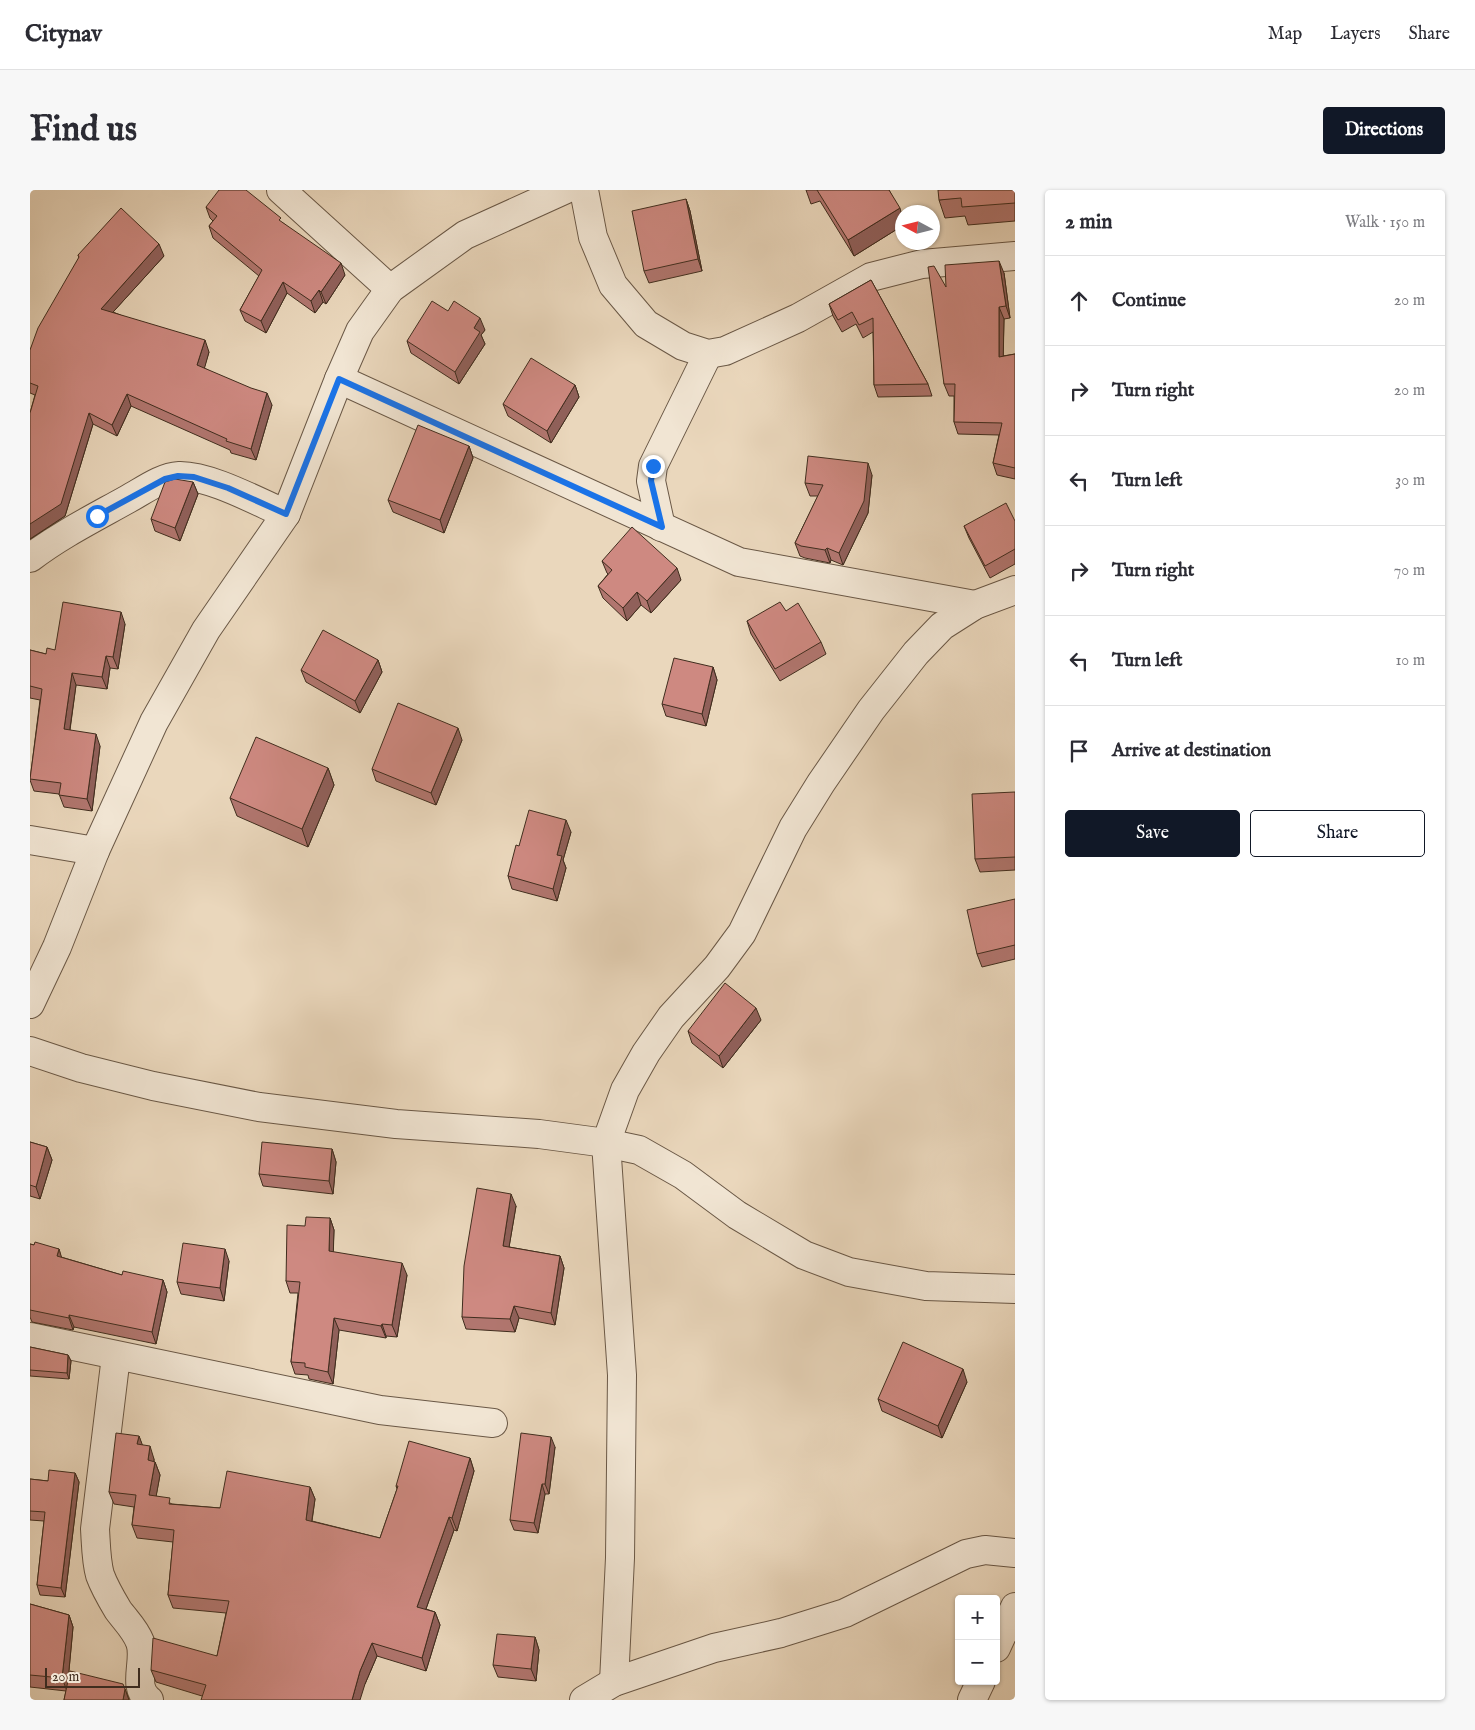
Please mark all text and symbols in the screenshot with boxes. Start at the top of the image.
text: Citynav [25,19,102,50]
text: Map [1268,23,1302,46]
text: Layers [1330,23,1381,46]
text: Share [1409,23,1450,46]
button: Directions [1323,107,1445,154]
text: Find us [30,108,137,153]
north arrow [895,205,940,250]
text: 2 min [1065,209,1112,236]
text: Walk · 150 m [1345,213,1425,233]
icon: ahead [1065,287,1093,315]
text: Continue [1112,289,1186,313]
text: 20 m [1394,291,1425,311]
icon: right [1065,377,1093,405]
text: Turn right [1112,379,1194,403]
text: 20 m [1394,381,1425,401]
route end [642,455,665,478]
icon: left [1065,467,1093,495]
text: Turn left [1112,469,1183,493]
text: 30 m [1395,471,1425,491]
route start [86,505,109,528]
icon: right [1065,557,1093,585]
text: Turn right [1112,559,1194,583]
text: 70 m [1394,561,1425,581]
icon: left [1065,647,1093,675]
text: Turn left [1112,649,1183,673]
text: 10 m [1395,651,1425,671]
icon: arrive [1065,737,1093,765]
text: Arrive at destination [1112,739,1271,763]
button: Save [1065,810,1240,857]
button: Share [1250,810,1425,857]
map controls [955,1595,1000,1685]
button: + [955,1595,1000,1640]
button: − [955,1640,1000,1685]
scale bar [45,1665,140,1688]
text: 20 m [52,1668,79,1686]

